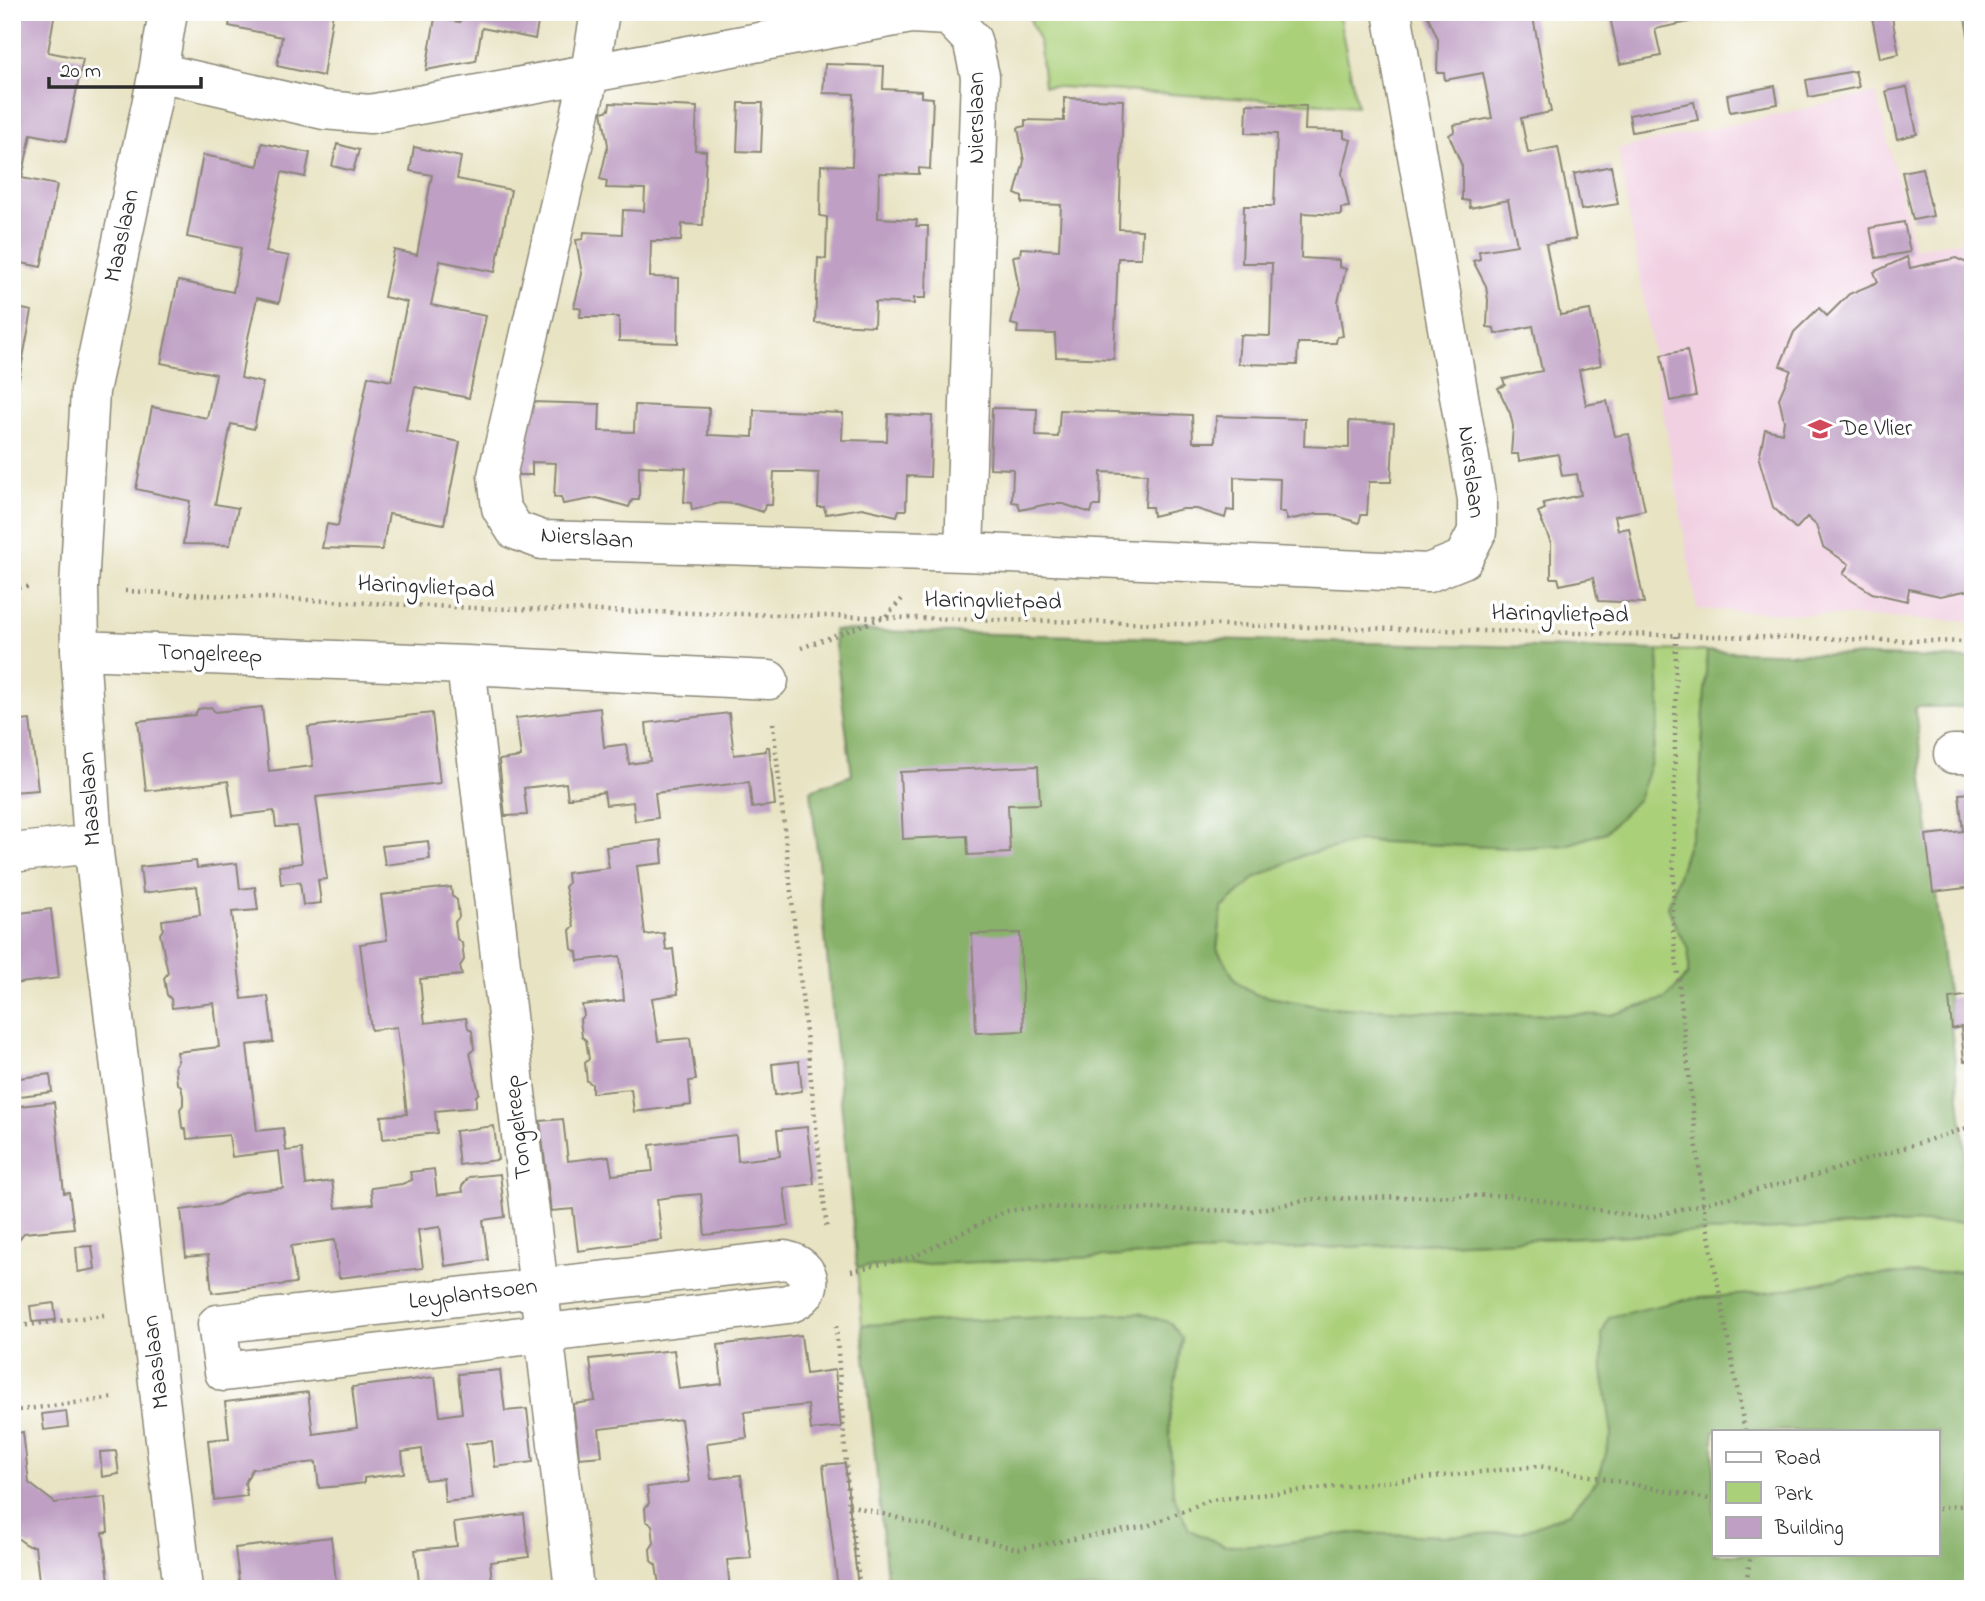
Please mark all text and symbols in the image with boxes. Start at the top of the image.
scale bar [49,46,201,90]
text: 20 m [60,57,101,87]
street label: Nierslaan [960,72,995,164]
street label: Maaslaan [96,186,150,286]
place label: De Vlier [1839,412,1913,447]
school or university icon: De Vlier [1806,415,1834,443]
street label: Nierslaan [1447,424,1493,520]
street label: Nierslaan [540,518,634,560]
street label: Haringvlietpad [357,567,496,609]
street label: Haringvlietpad [924,583,1062,621]
street label: Haringvlietpad [1491,596,1629,634]
street label: Tongelreep [157,636,263,674]
street label: Maaslaan [70,751,112,847]
street label: Tongelreep [495,1073,543,1181]
street label: Leyplantsoen [407,1270,540,1321]
street label: Maaslaan [134,1313,180,1411]
legend [1712,1430,1940,1556]
text: Road [1775,1444,1821,1474]
text: Park [1775,1480,1814,1510]
text: Building [1774,1514,1844,1546]

